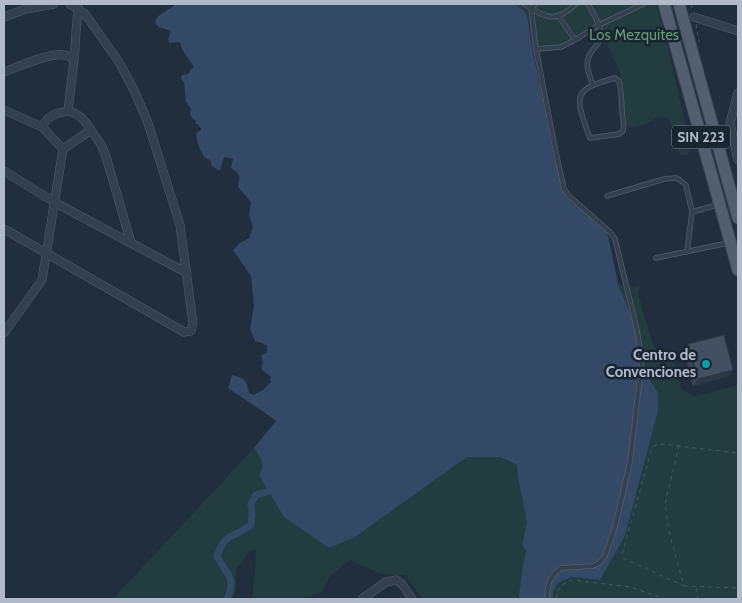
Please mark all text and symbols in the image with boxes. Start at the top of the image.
park label: Los Mezquites [589,26,679,44]
road number: SIN 223 [672,125,730,148]
place label: Centro de Convenciones [606,346,696,381]
marker: Centro de Convenciones [700,358,712,370]

